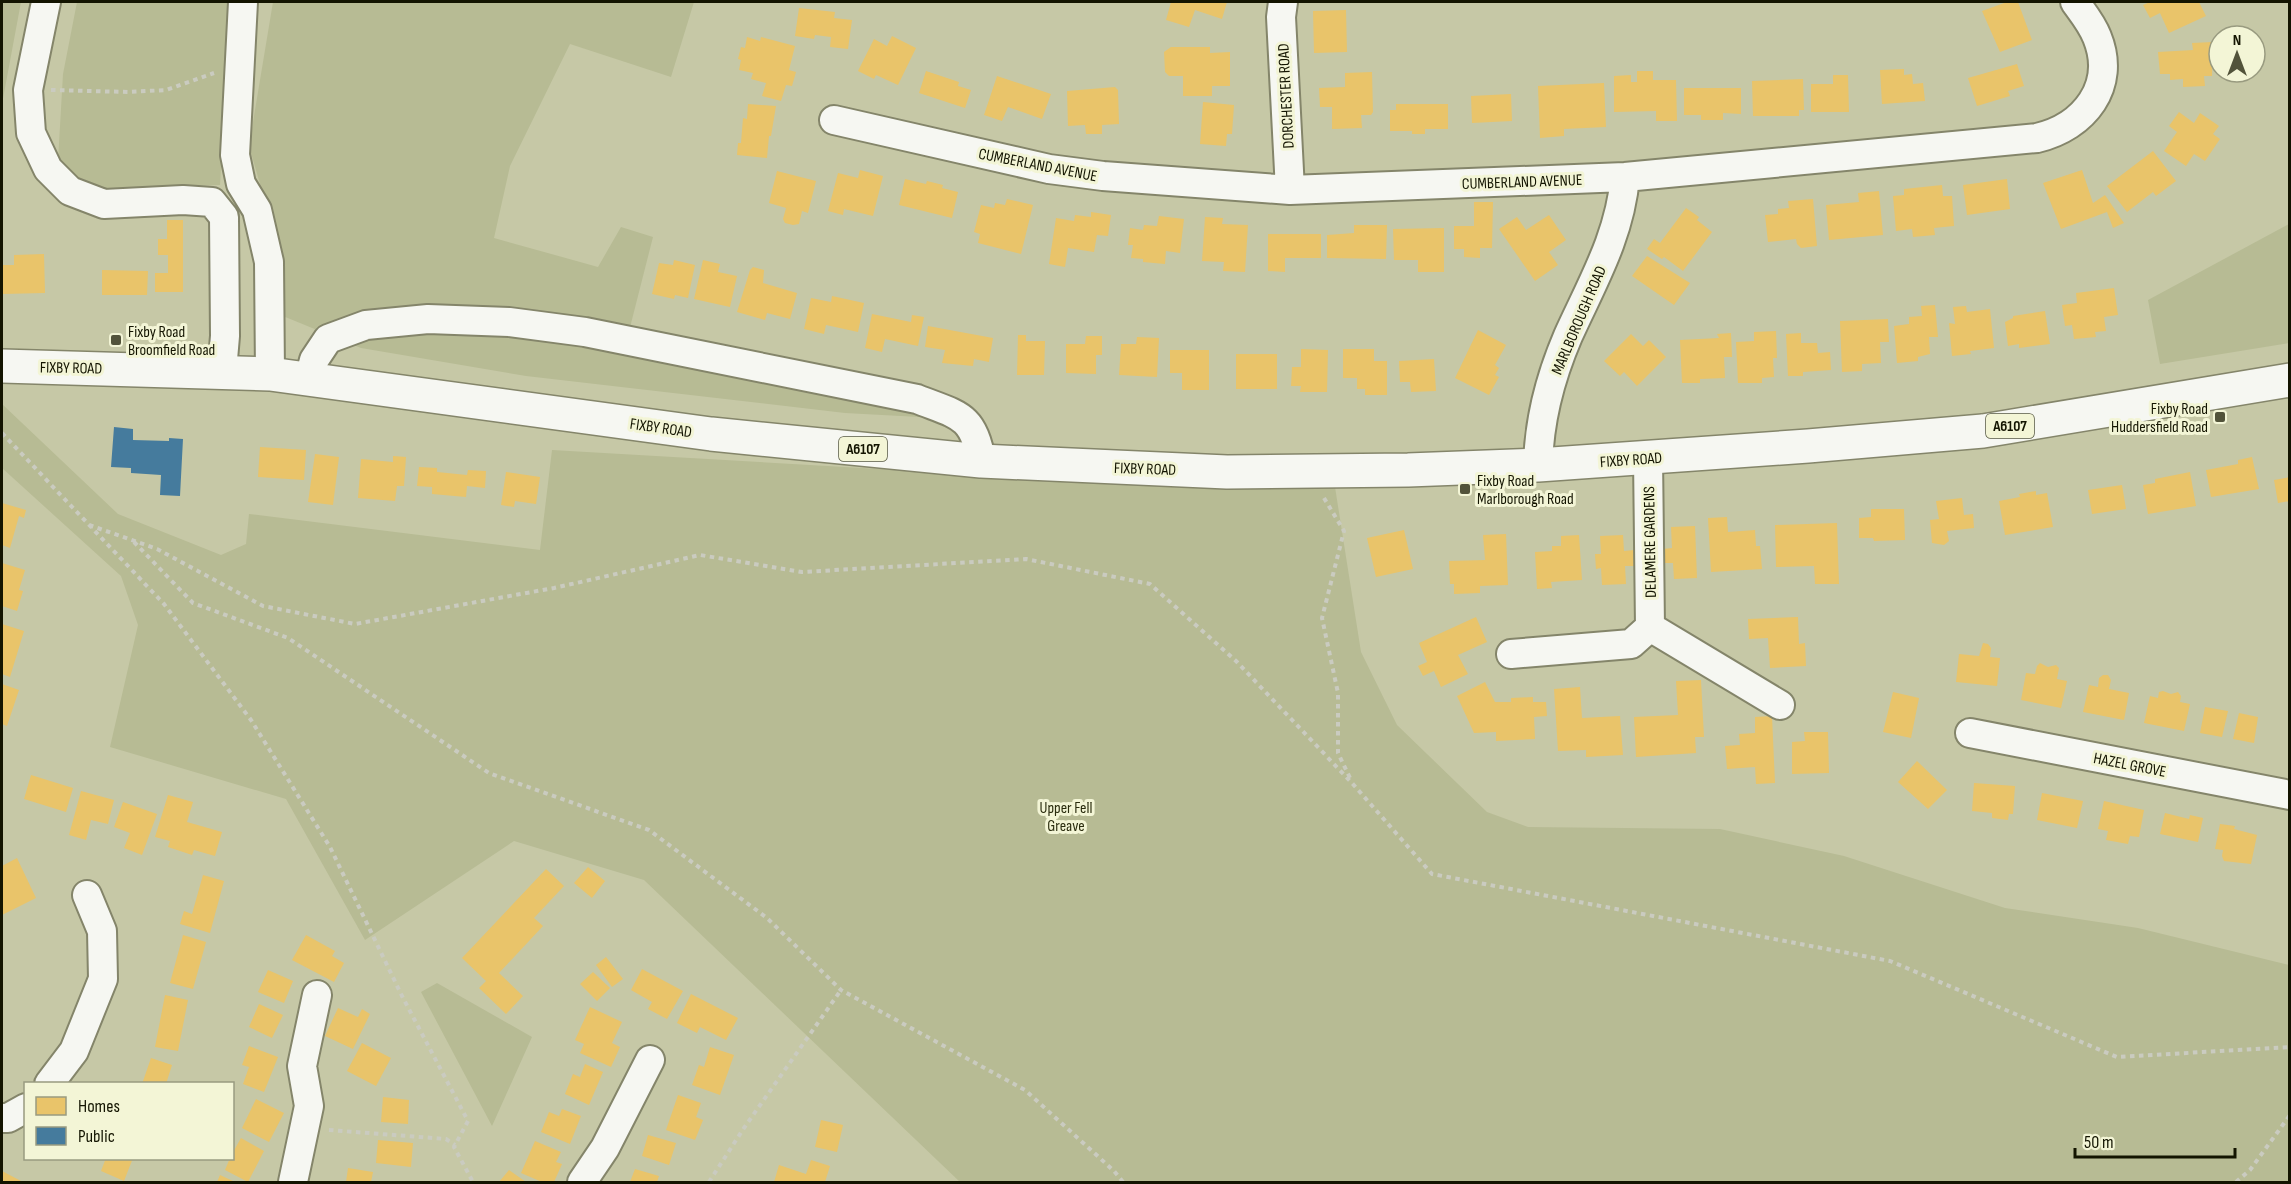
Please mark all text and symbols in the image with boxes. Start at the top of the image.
north arrow [2207,24,2267,84]
text: N [2233,31,2241,50]
street label: DORCHESTER ROAD [1274,43,1299,149]
street label: CUMBERLAND AVENUE [977,145,1099,186]
street label: CUMBERLAND AVENUE [1461,171,1583,194]
street label: MARLBOROUGH ROAD [1548,263,1611,378]
place label: Fixby Road Broomfield Road [128,323,215,360]
marker: Fixby Road Broomfield Road [109,333,123,347]
street label: FIXBY ROAD [40,358,102,379]
place label: Fixby Road Huddersfield Road [2111,400,2208,437]
marker: Fixby Road Huddersfield Road [2213,410,2227,424]
road number: A6107 [1986,414,2034,438]
street label: FIXBY ROAD [629,415,693,442]
road number: A6107 [839,437,887,461]
street label: FIXBY ROAD [1599,449,1663,472]
street label: FIXBY ROAD [1113,459,1177,480]
place label: Fixby Road Marlborough Road [1477,472,1574,509]
marker: Fixby Road Marlborough Road [1458,482,1472,496]
street label: DELAMERE GARDENS [1640,486,1661,598]
street label: HAZEL GROVE [2092,749,2168,782]
park label: Upper Fell Greave [1040,799,1092,836]
legend [24,1082,234,1160]
text: Homes [78,1096,120,1117]
scale bar [2075,1121,2236,1159]
text: Public [78,1126,115,1147]
text: 50 m [2084,1132,2114,1153]

